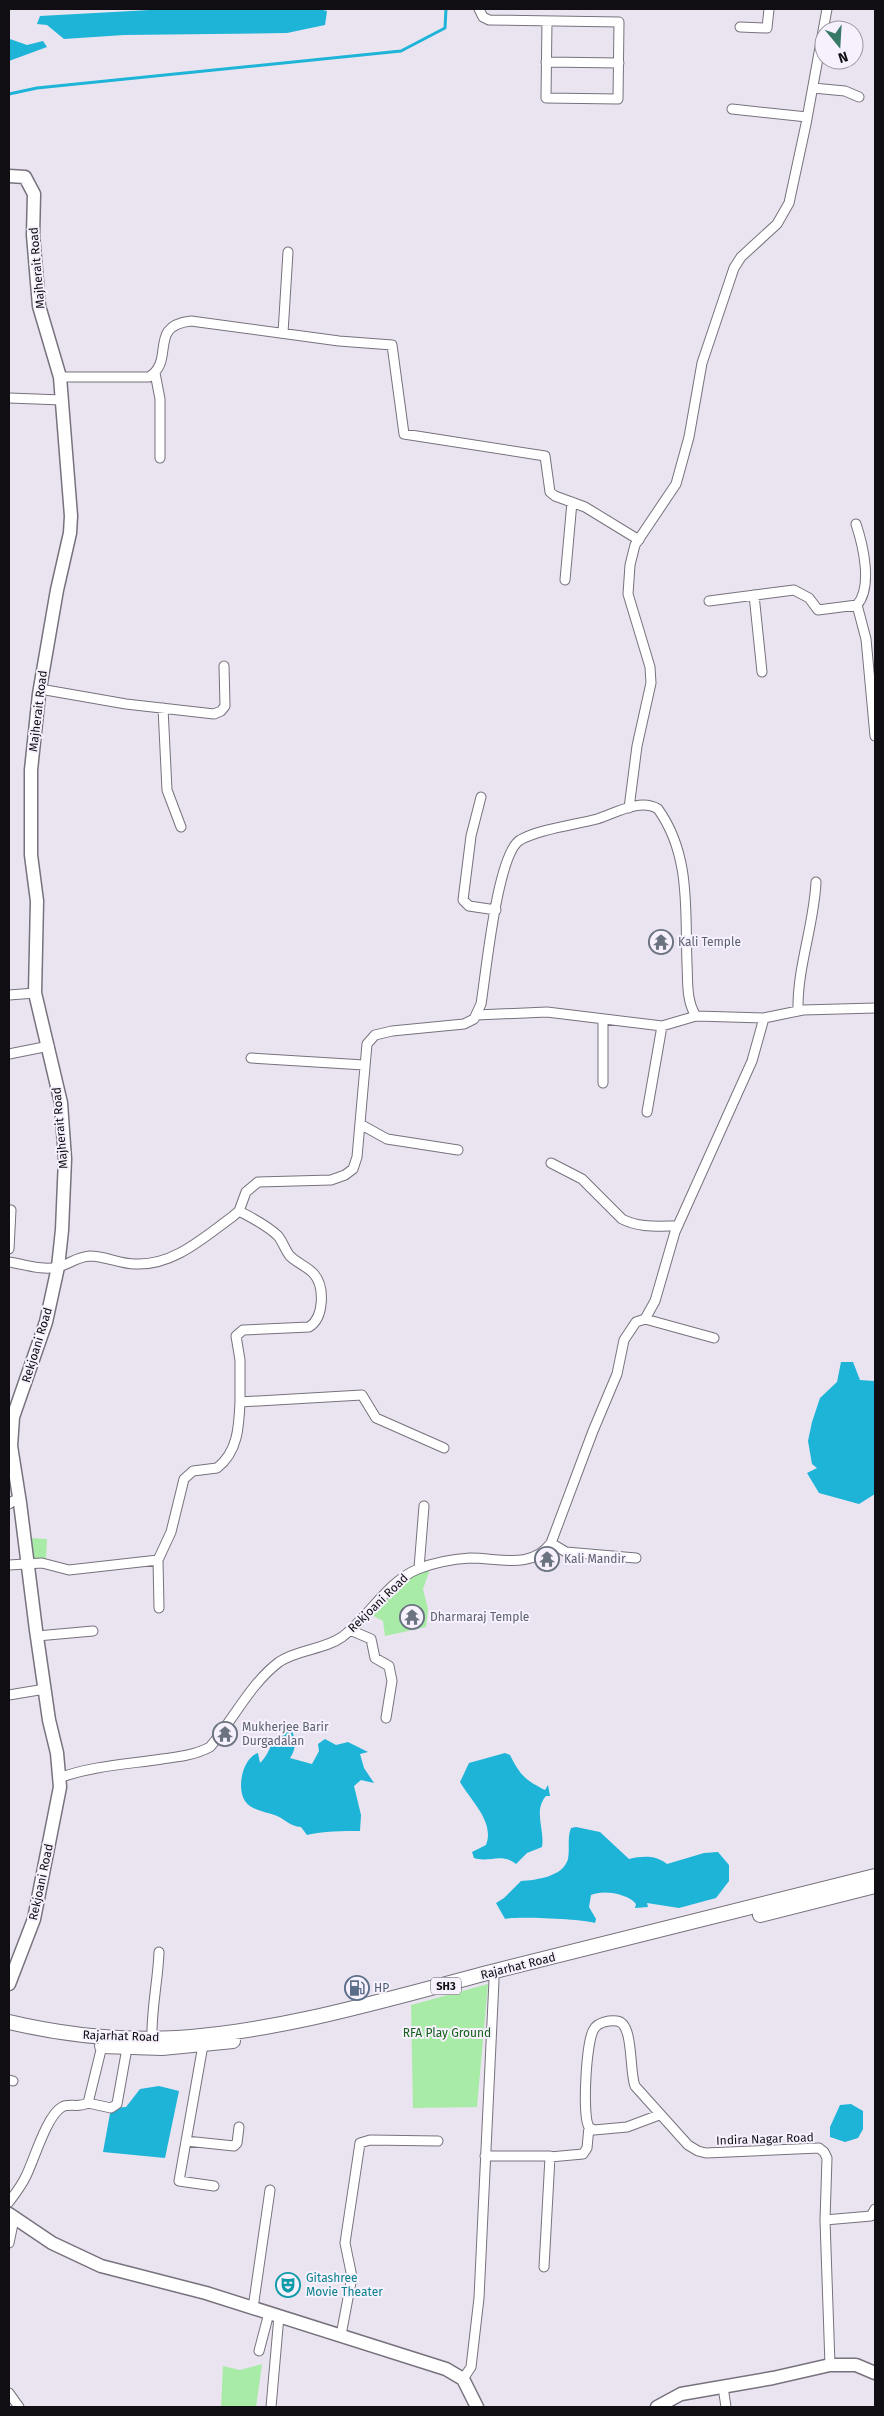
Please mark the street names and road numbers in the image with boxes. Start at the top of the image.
street label: Majherait Road [26,227,48,309]
street label: Majherait Road [26,669,50,753]
street label: Majherait Road [49,1087,71,1169]
street label: Rekjoani Road [19,1306,55,1384]
street label: Rekjoani Road [345,1571,411,1635]
street label: Rekjoani Road [26,1842,56,1922]
street label: Rajarhat Road [479,1950,557,1982]
road number: SH3 [431,1978,461,1994]
street label: Rajarhat Road [82,2028,160,2044]
street label: Indira Nagar Road [716,2130,814,2148]

